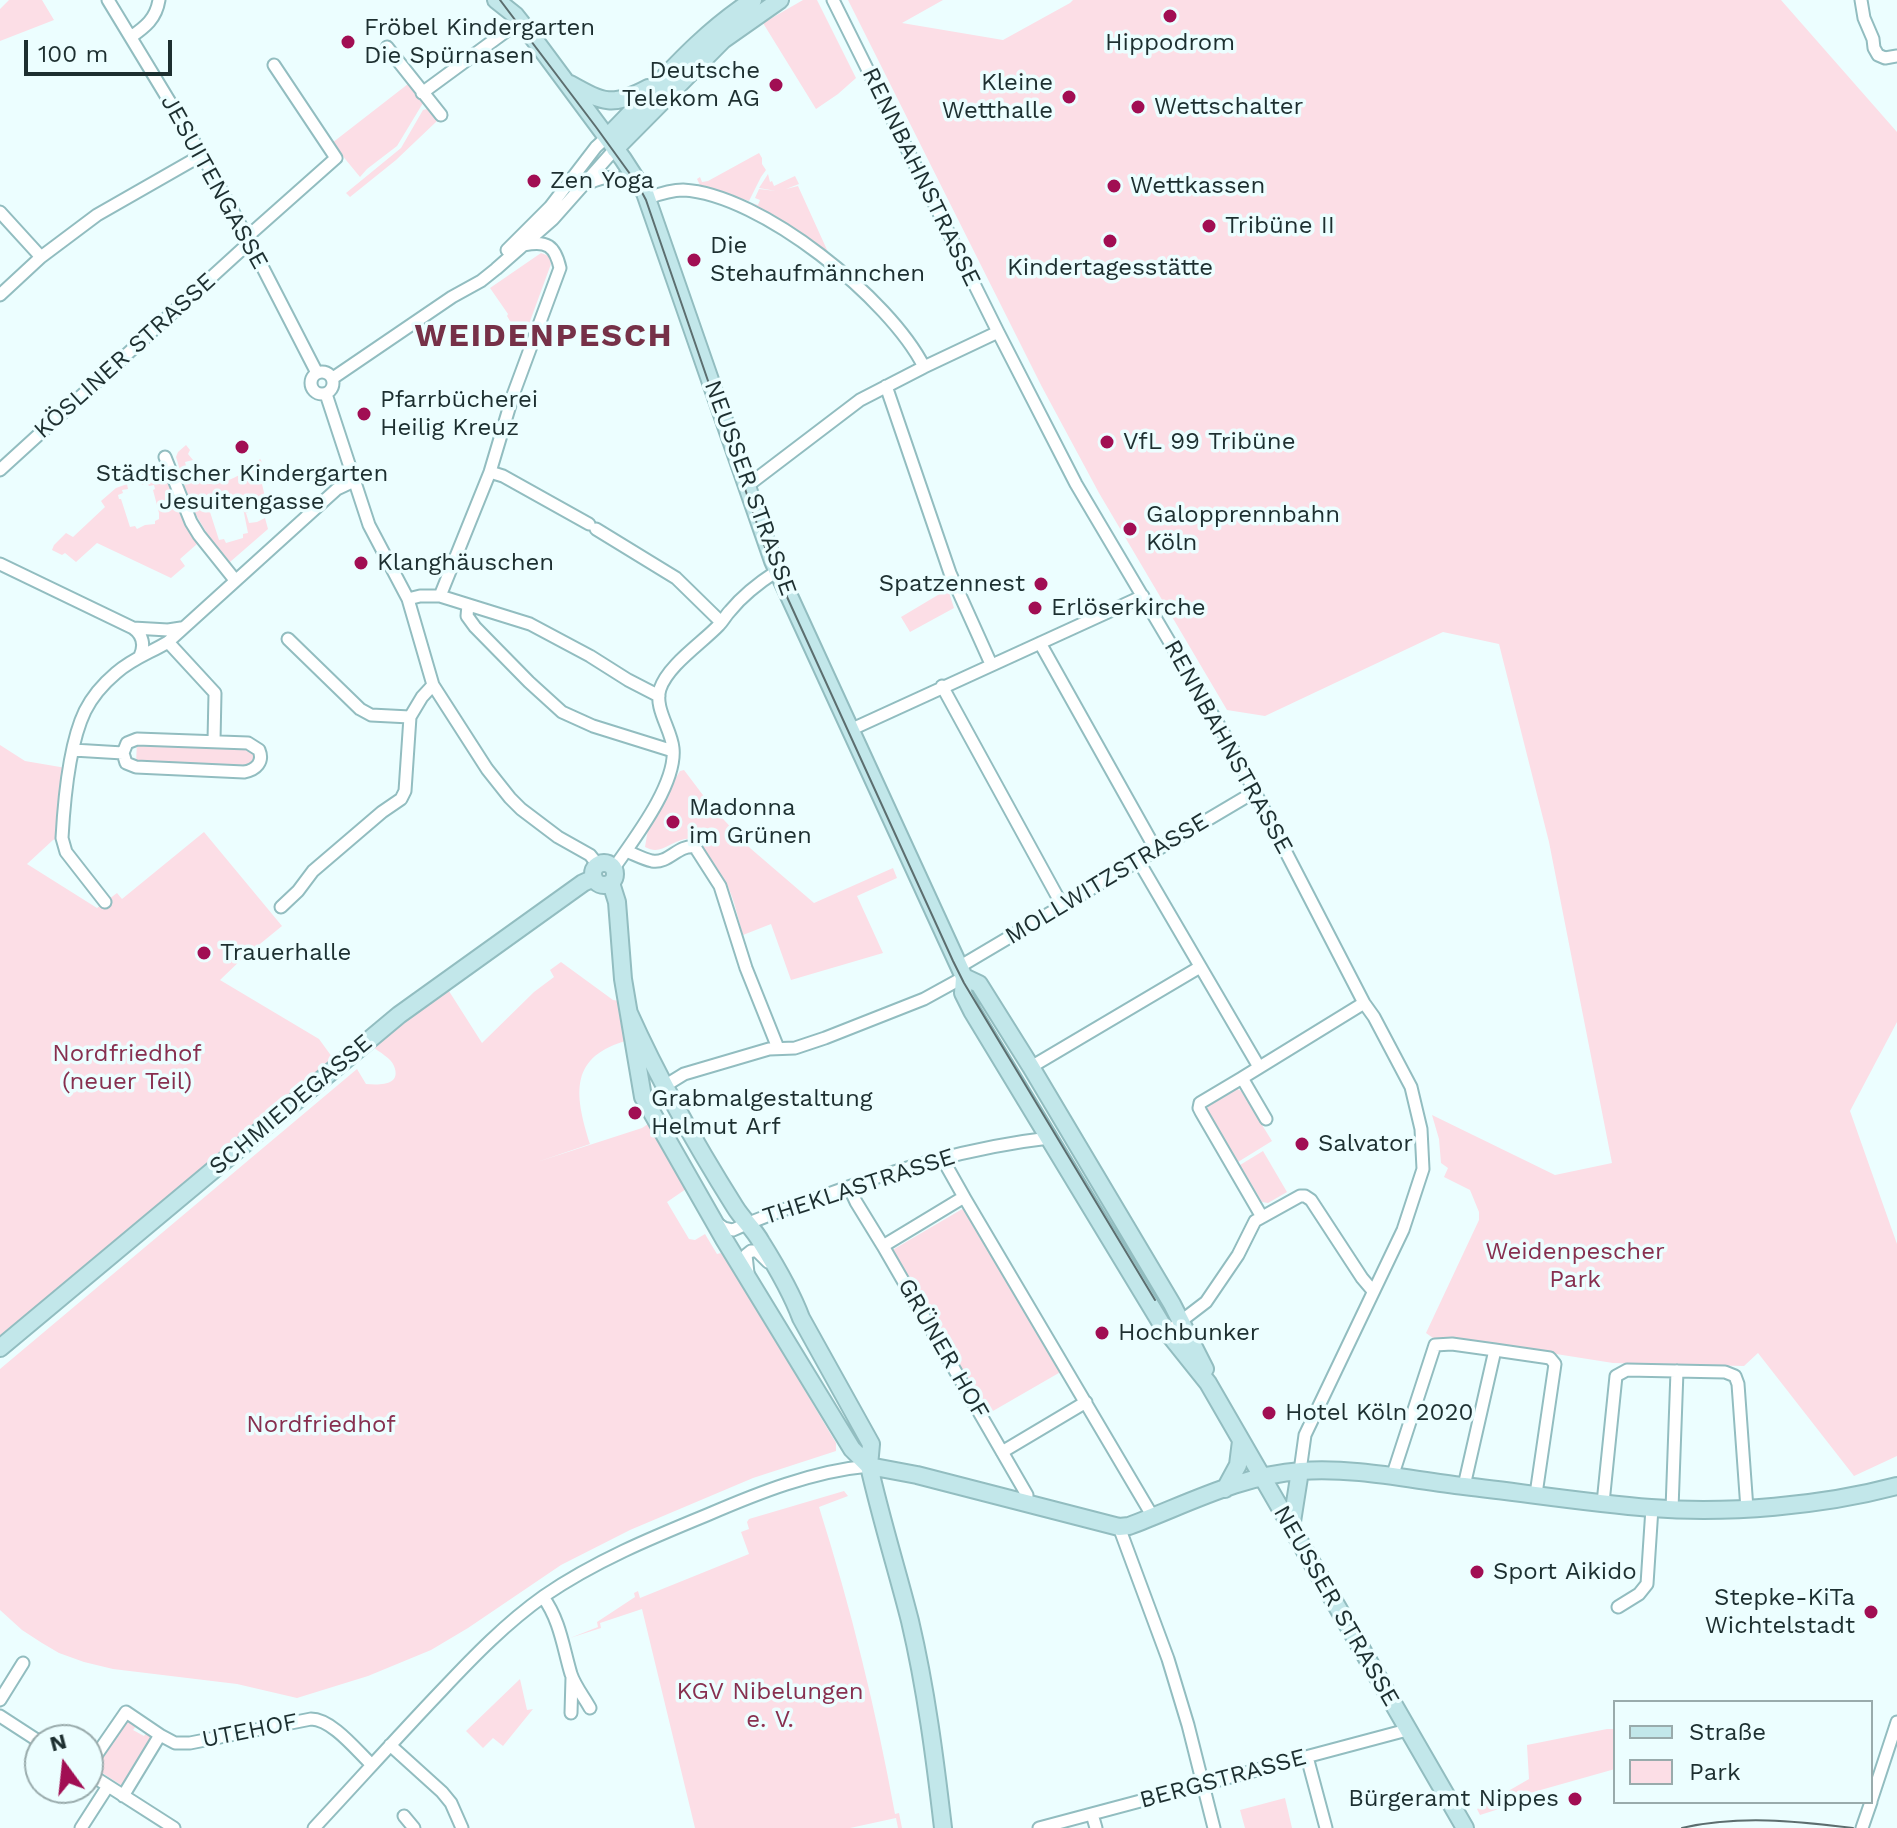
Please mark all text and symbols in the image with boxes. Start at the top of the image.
marker: Hippodrom [1161,7,1179,25]
place label: Fröbel Kindergarten Die Spürnasen [364,14,595,70]
scale bar [28,24,176,74]
place label: Hippodrom [1105,29,1235,57]
marker: Fröbel Kindergarten Die Spürnasen [339,33,357,51]
text: 100 m [38,40,108,68]
place label: Deutsche Telekom AG [622,57,760,113]
street label: RENNBAHNSTRASSE [855,63,987,291]
place label: Kleine Wetthalle [942,69,1053,125]
marker: Deutsche Telekom AG [767,76,785,94]
marker: Kleine Wetthalle [1060,88,1078,106]
street label: JESUITENGASSE [154,90,274,274]
place label: Wettschalter [1154,93,1303,121]
marker: Wettschalter [1129,98,1147,116]
place label: Zen Yoga [550,167,654,195]
marker: Zen Yoga [525,172,543,190]
place label: Wettkassen [1130,172,1265,200]
marker: Wettkassen [1105,177,1123,195]
place label: Tribüne II [1225,212,1335,240]
marker: Tribüne II [1200,217,1218,235]
place label: Die Stehaufmännchen [710,232,925,288]
marker: Kindertagesstätte [1101,232,1119,250]
marker: Die Stehaufmännchen [685,251,703,269]
place label: Kindertagesstätte [1007,254,1213,282]
street label: KÖSLINER STRASSE [29,267,221,445]
district label: WEIDENPESCH [415,318,673,356]
street label: NEUSSER STRASSE [698,376,802,600]
place label: Pfarrbücherei Heilig Kreuz [380,386,538,442]
marker: Pfarrbücherei Heilig Kreuz [355,405,373,423]
place label: VfL 99 Tribüne [1123,428,1296,456]
marker: VfL 99 Tribüne [1098,433,1116,451]
marker: Städtischer Kindergarten Jesuitengasse [233,438,251,456]
place label: Städtischer Kindergarten Jesuitengasse [96,460,388,516]
place label: Galopprennbahn Köln [1146,501,1340,557]
marker: Galopprennbahn Köln [1121,520,1139,538]
place label: Klanghäuschen [377,549,554,577]
marker: Klanghäuschen [352,554,370,572]
place label: Spatzennest [879,570,1025,598]
marker: Spatzennest [1032,575,1050,593]
place label: Erlöserkirche [1051,594,1206,622]
marker: Erlöserkirche [1026,599,1044,617]
street label: RENNBAHNSTRASSE [1157,635,1299,859]
place label: Madonna im Grünen [689,794,812,850]
street label: MOLLWITZSTRASSE [1000,807,1214,951]
marker: Madonna im Grünen [664,813,682,831]
place label: Trauerhalle [220,939,351,967]
marker: Trauerhalle [195,944,213,962]
street label: SCHMIEDEGASSE [204,1028,378,1182]
park label: Nordfriedhof (neuer Teil) [52,1040,202,1096]
place label: Grabmalgestaltung Helmut Arf [651,1085,873,1141]
marker: Grabmalgestaltung Helmut Arf [626,1104,644,1122]
place label: Salvator [1318,1130,1413,1158]
marker: Salvator [1293,1135,1311,1153]
street label: THEKLASTRASSE [759,1142,959,1232]
park label: Weidenpescher Park [1485,1238,1665,1294]
street label: GRÜNER HOF [891,1274,995,1424]
place label: Hochbunker [1118,1319,1260,1347]
marker: Hochbunker [1093,1324,1111,1342]
place label: Hotel Köln 2020 [1285,1399,1473,1427]
marker: Hotel Köln 2020 [1260,1404,1278,1422]
park label: Nordfriedhof [246,1411,396,1439]
street label: NEUSSER STRASSE [1267,1501,1405,1711]
place label: Sport Aikido [1493,1558,1637,1586]
marker: Sport Aikido [1468,1563,1486,1581]
place label: Stepke-KiTa Wichtelstadt [1705,1584,1855,1640]
marker: Stepke-KiTa Wichtelstadt [1862,1603,1880,1621]
park label: KGV Nibelungen e. V. [676,1678,864,1734]
legend [1613,1700,1873,1804]
street label: UTEHOF [200,1708,300,1754]
text: Straße [1689,1718,1766,1746]
north arrow [24,1724,104,1804]
text: N [47,1728,69,1756]
street label: BERGSTRASSE [1137,1743,1309,1815]
text: Park [1689,1758,1741,1786]
place label: Bürgeramt Nippes [1348,1785,1559,1813]
marker: Bürgeramt Nippes [1566,1790,1584,1808]

